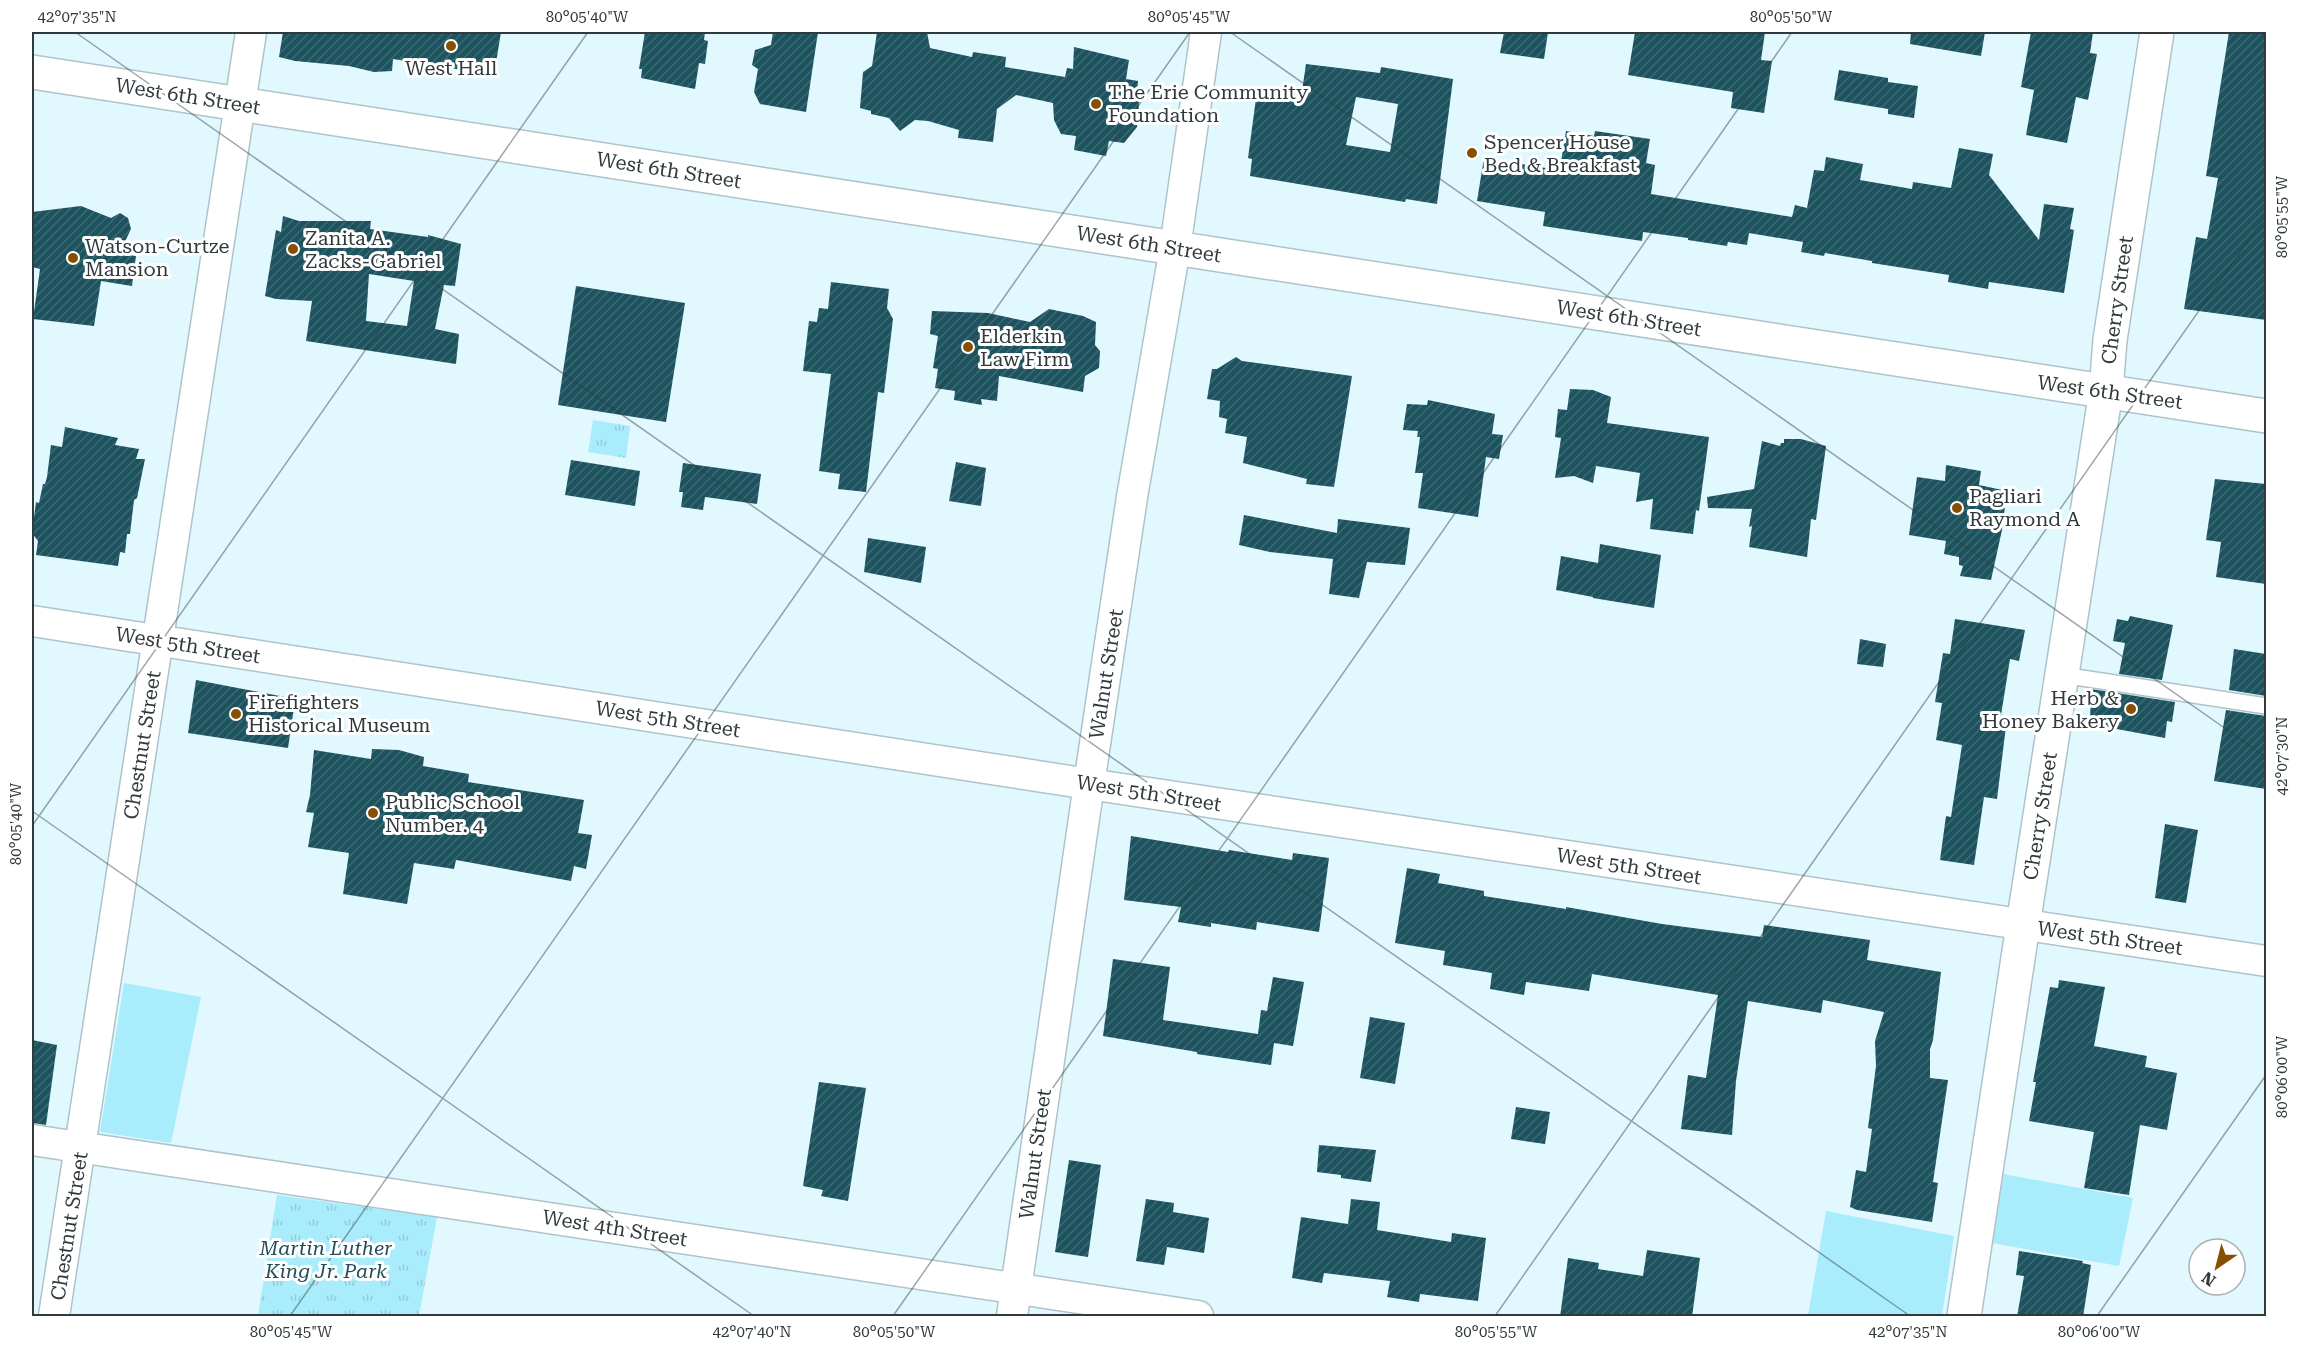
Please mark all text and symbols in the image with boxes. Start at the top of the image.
text: 42°07'35"N [37,8,117,26]
text: 80°05'40"W [546,8,629,26]
text: 80°05'45"W [1148,8,1231,26]
text: 80°05'50"W [1750,8,1833,26]
marker: West Hall [444,39,458,53]
place label: West Hall [405,56,497,80]
street label: West 6th Street [114,73,263,119]
place label: The Erie Community Foundation [1108,80,1308,127]
marker: The Erie Community Foundation [1089,97,1103,111]
place label: Spencer House Bed & Breakfast [1484,130,1638,177]
marker: Spencer House Bed & Breakfast [1465,146,1479,160]
street label: West 6th Street [595,147,744,193]
text: 80°05'55"W [2273,175,2291,258]
street label: West 6th Street [1075,221,1224,267]
place label: Zanita A. Zacks-Gabriel [305,226,441,273]
place label: Watson-Curtze Mansion [85,234,229,281]
street label: Cherry Street [2096,234,2138,366]
marker: Zanita A. Zacks-Gabriel [286,242,300,256]
marker: Watson-Curtze Mansion [66,251,80,265]
street label: West 6th Street [1555,295,1704,341]
place label: Elderkin Law Firm [980,324,1069,371]
marker: Elderkin Law Firm [961,340,975,354]
street label: West 6th Street [2036,370,2185,414]
place label: Pagliari Raymond A [1969,484,2080,531]
marker: Pagliari Raymond A [1950,501,1964,515]
street label: Walnut Street [1084,607,1128,741]
street label: West 5th Street [114,622,263,668]
street label: Chestnut Street [118,668,166,821]
place label: Herb & Honey Bakery [1982,686,2119,733]
place label: Firefighters Historical Museum [248,690,431,737]
street label: West 5th Street [594,696,743,742]
marker: Herb & Honey Bakery [2124,702,2138,716]
marker: Firefighters Historical Museum [229,707,243,721]
text: 42°07'30"N [2273,716,2291,796]
street label: Cherry Street [2018,750,2062,882]
street label: West 5th Street [1075,770,1224,816]
text: 80°05'40"W [7,782,25,865]
place label: Public School Number. 4 [385,790,520,837]
marker: Public School Number. 4 [366,806,380,820]
street label: West 5th Street [1555,843,1704,889]
street label: West 5th Street [2036,916,2185,960]
text: 80°06'00"W [2273,1035,2291,1118]
street label: Walnut Street [1014,1087,1056,1221]
street label: Chestnut Street [45,1149,93,1302]
street label: West 4th Street [541,1205,690,1251]
park label: Martin Luther King Jr. Park [259,1236,393,1283]
north arrow [2187,1237,2247,1297]
text: N [2198,1268,2219,1290]
text: 80°05'45"W [250,1323,333,1341]
text: 42°07'40"N [712,1323,792,1341]
text: 80°05'50"W [853,1323,936,1341]
text: 80°05'55"W [1455,1323,1538,1341]
text: 42°07'35"N [1868,1323,1948,1341]
text: 80°06'00"W [2058,1323,2141,1341]

